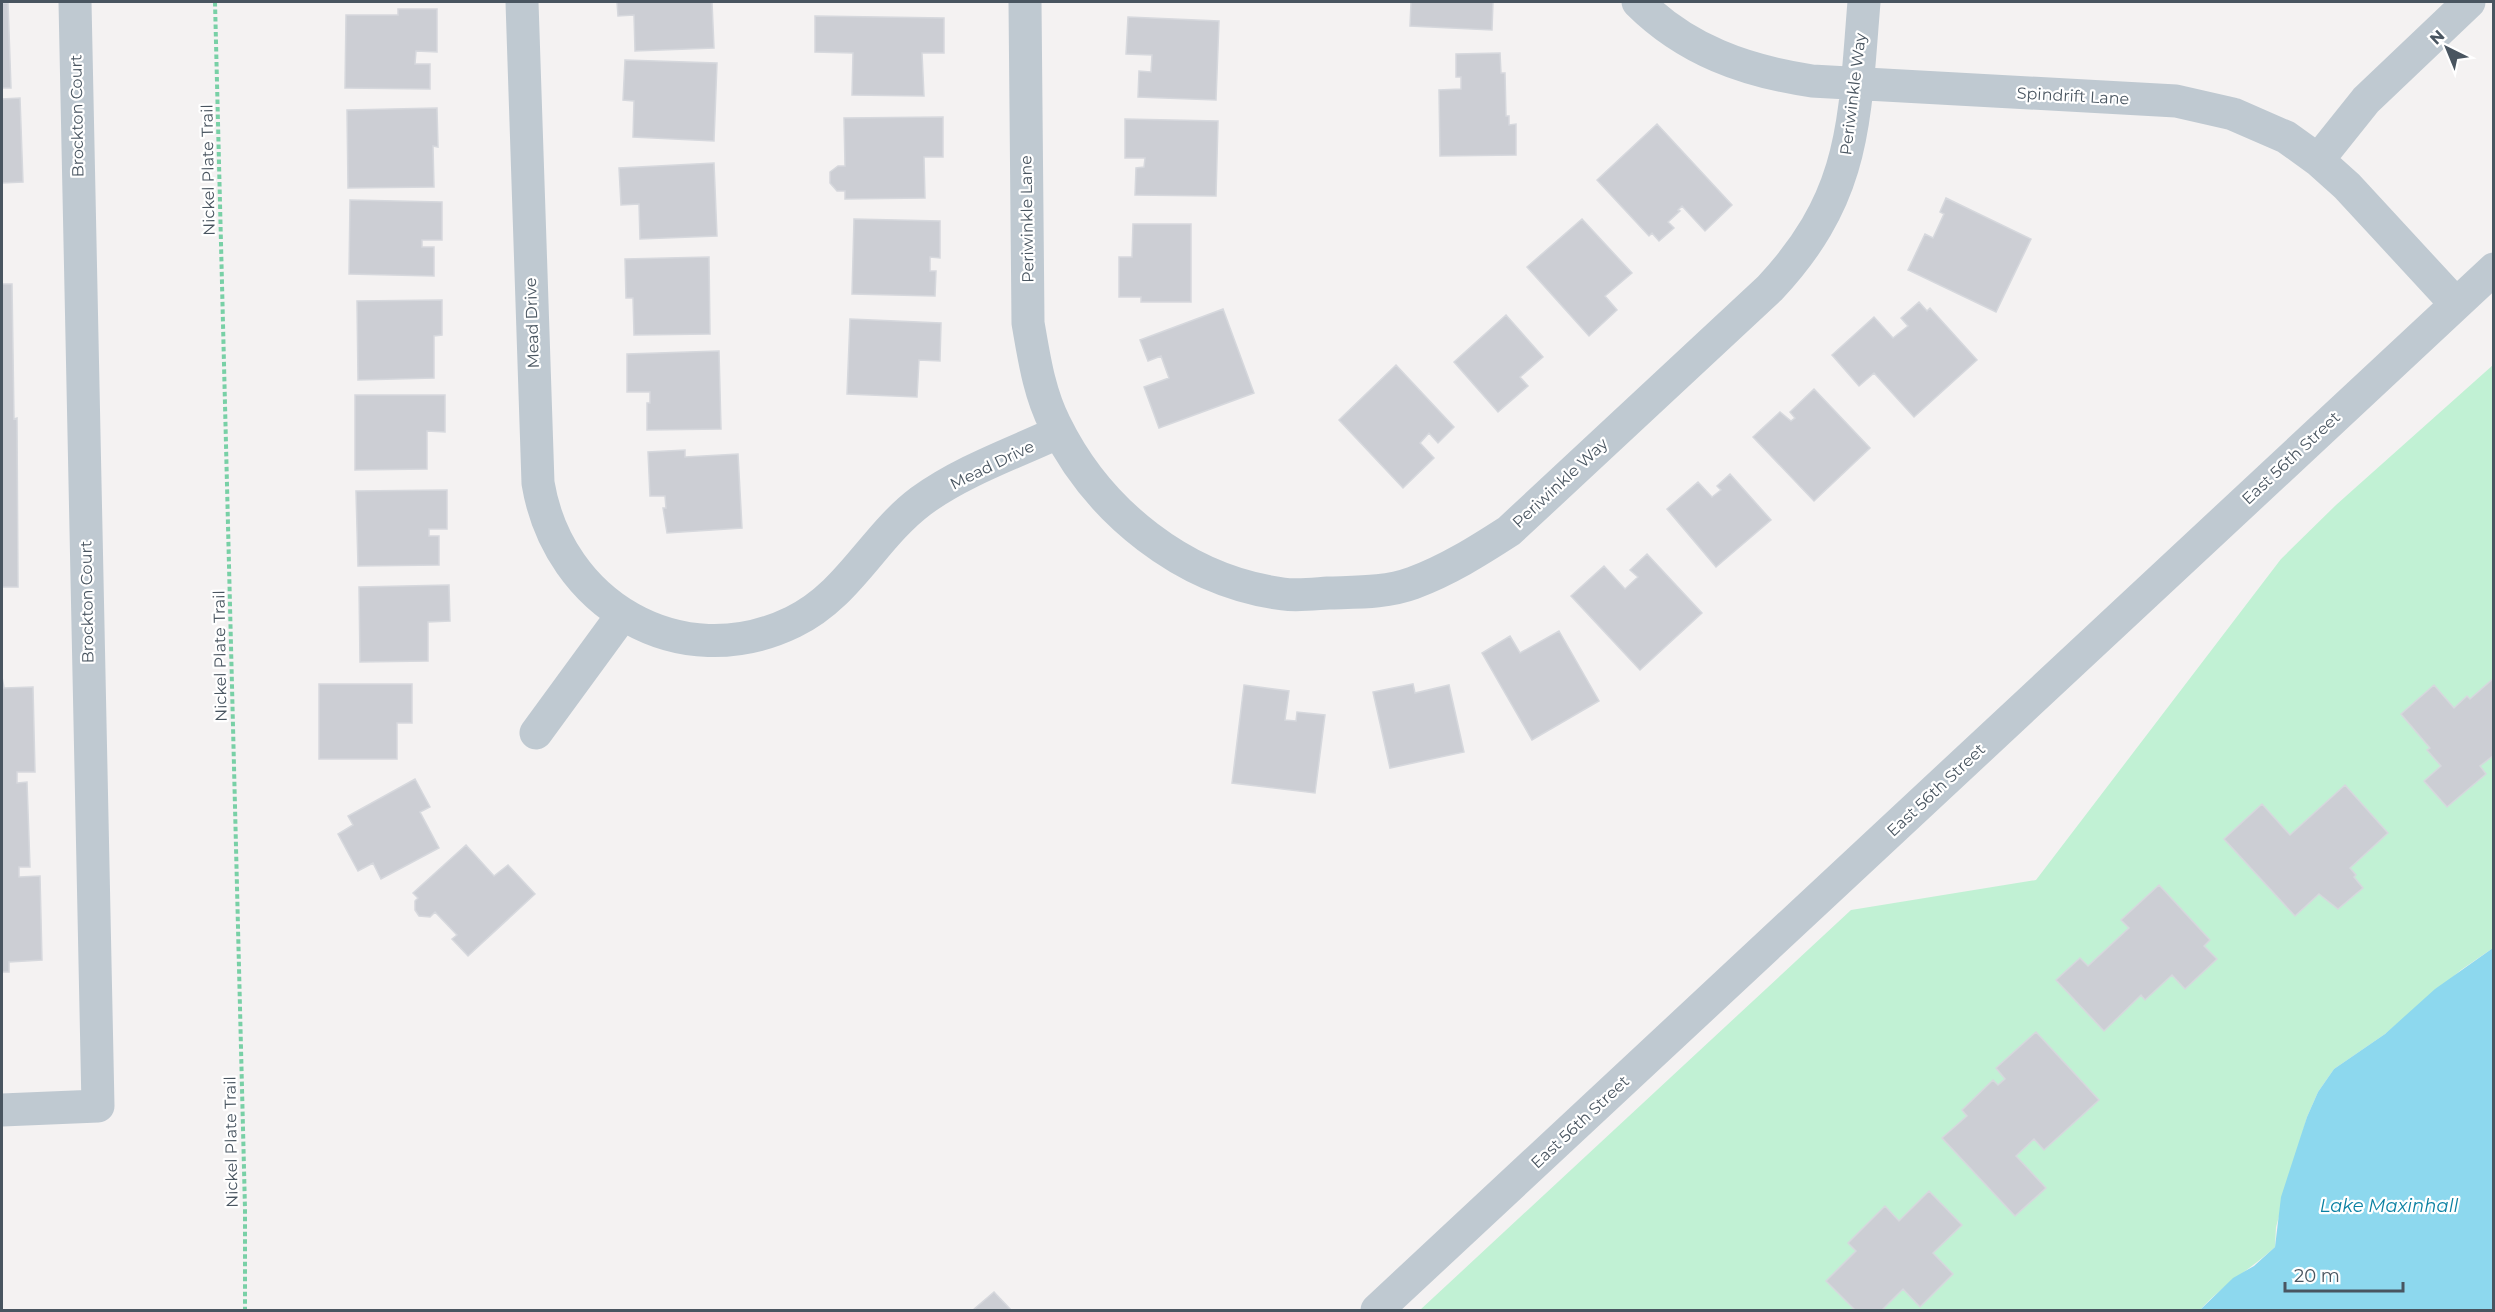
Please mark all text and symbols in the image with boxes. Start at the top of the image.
north arrow [2417,18,2477,78]
text: N [2426,26,2448,49]
street label: Periwinkle Way [1836,31,1870,156]
street label: Brockton Court [66,54,88,178]
street label: Spindrift Lane [2016,84,2130,108]
street label: Nickel Plate Trail [197,104,219,236]
street label: Periwinkle Lane [1016,155,1038,283]
street label: Mead Drive [521,277,543,369]
street label: East 56th Street [2238,407,2344,508]
street label: Periwinkle Way [1508,434,1612,532]
street label: Mead Drive [947,436,1037,494]
street label: Brockton Court [76,540,98,664]
street label: Nickel Plate Trail [209,590,231,722]
street label: East 56th Street [1883,739,1989,840]
street label: East 56th Street [1527,1071,1633,1172]
street label: Nickel Plate Trail [220,1076,242,1208]
water label: Lake Maxinhall [2320,1195,2458,1217]
scale bar [2285,1255,2404,1293]
text: 20 m [2294,1265,2340,1287]

